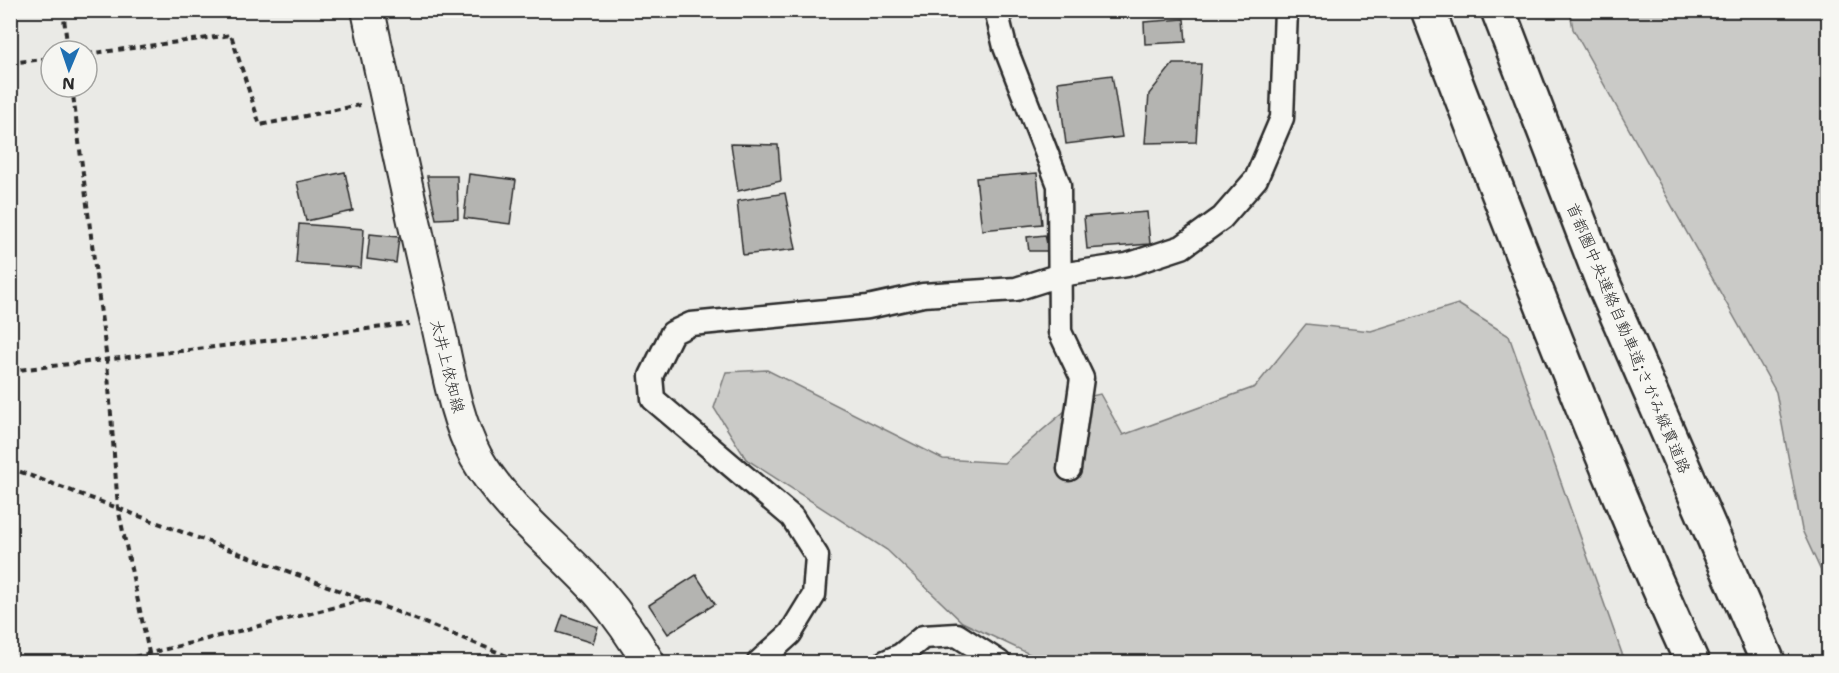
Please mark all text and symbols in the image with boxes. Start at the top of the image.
north arrow [39,39,99,99]
text: N [62,73,75,94]
street label: 首都圏中央連絡自動車道;さがみ縦貫道路 [1562,199,1695,477]
street label: 太井上依知線 [426,317,469,415]

